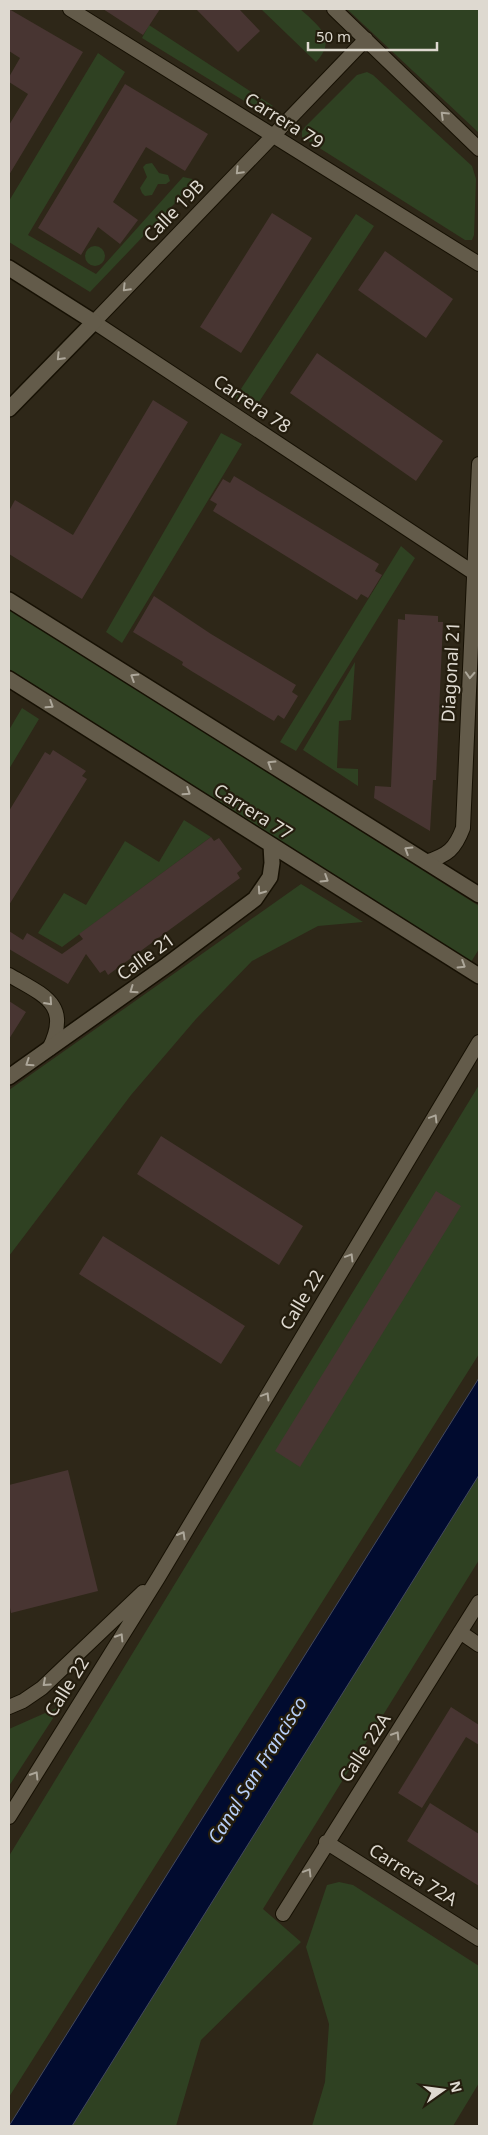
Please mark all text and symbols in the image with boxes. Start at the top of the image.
scale bar [308,20,437,52]
text: 50 m [316,26,351,46]
street label: Carrera 79 [241,87,328,154]
one-way arrow [441,112,450,121]
one-way arrow [236,165,245,174]
street label: Calle 19B [138,174,209,247]
one-way arrow [123,282,132,291]
one-way arrow [57,351,66,360]
street label: Carrera 78 [209,368,296,438]
street label: Diagonal 21 [435,621,465,723]
one-way arrow [464,671,475,679]
one-way arrow [130,674,139,683]
one-way arrow [44,699,54,708]
one-way arrow [267,760,276,770]
street label: Carrera 77 [210,778,297,845]
one-way arrow [182,786,191,796]
one-way arrow [405,847,414,857]
one-way arrow [319,872,328,882]
one-way arrow [258,885,267,895]
street label: Calle 21 [112,927,179,985]
one-way arrow [457,959,466,968]
one-way arrow [129,984,139,993]
one-way arrow [43,996,52,1005]
one-way arrow [25,1057,35,1066]
one-way arrow [427,1114,437,1123]
one-way arrow [343,1253,353,1262]
street label: Calle 22 [274,1265,328,1334]
one-way arrow [259,1392,269,1401]
one-way arrow [176,1532,186,1541]
one-way arrow [114,1634,124,1643]
street label: Calle 22 [38,1652,94,1721]
one-way arrow [43,1678,52,1687]
water label: Canal San Francisco [201,1691,313,1849]
street label: Calle 22A [333,1708,396,1787]
one-way arrow [390,1732,399,1741]
one-way arrow [28,1772,38,1781]
street label: Carrera 72A [365,1837,463,1911]
one-way arrow [302,1869,312,1878]
north arrow [418,2065,468,2115]
text: N [446,2079,467,2095]

